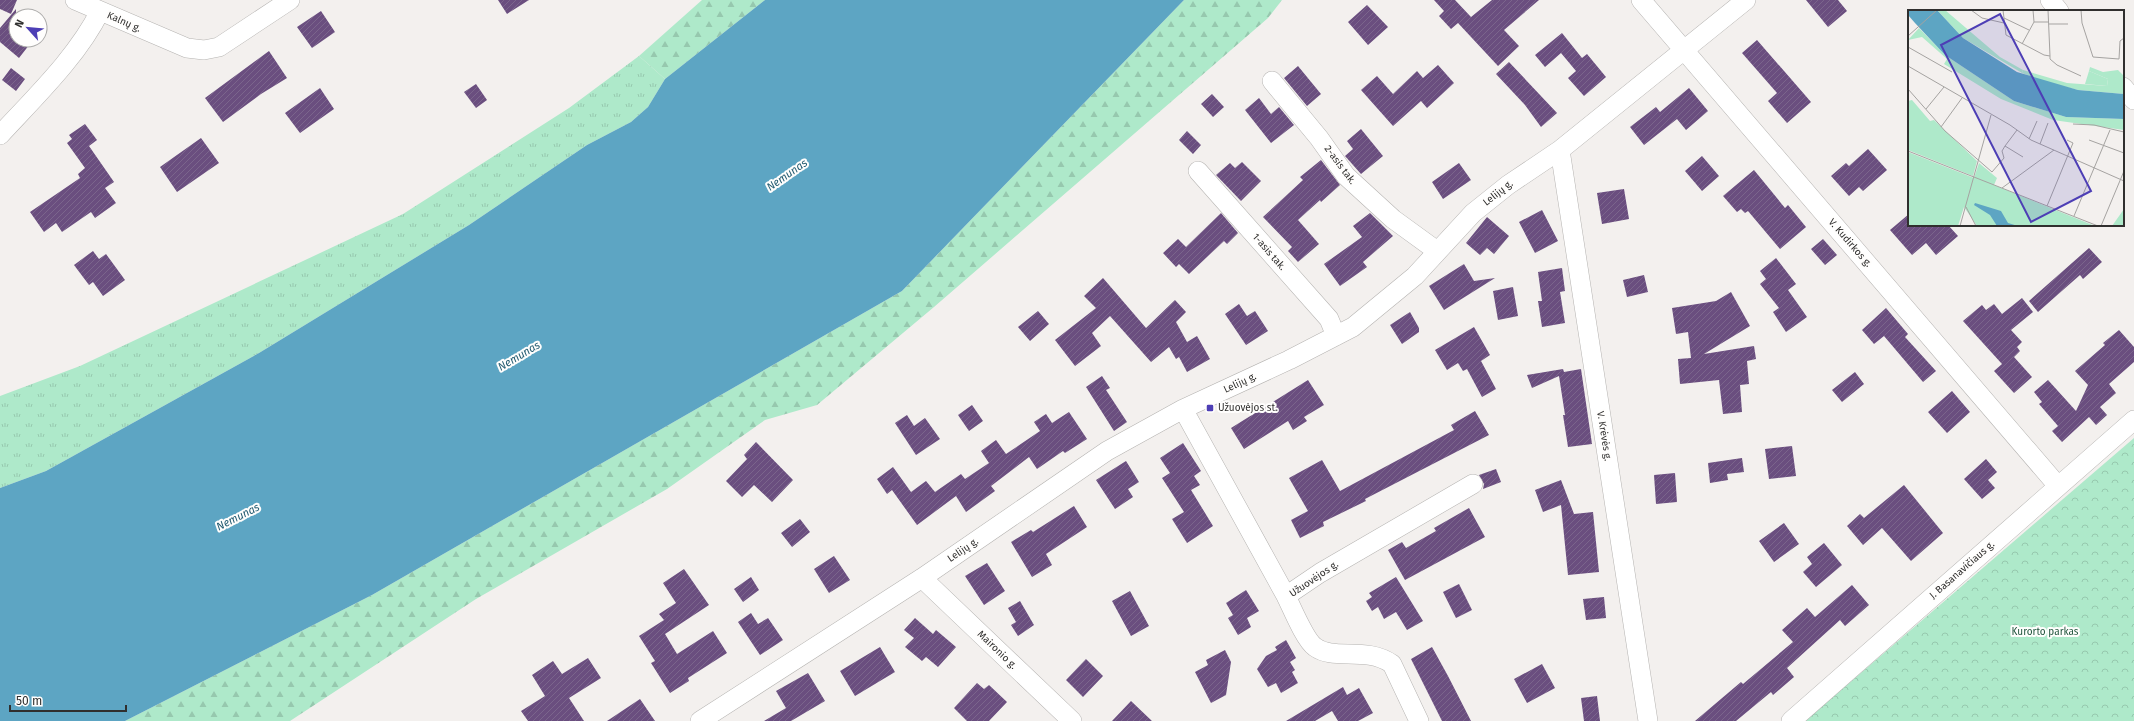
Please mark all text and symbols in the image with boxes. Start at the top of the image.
north arrow [8,8,48,48]
street label: Kalnų g. [105,9,143,35]
inset map [1908,10,2124,226]
text: N [12,17,27,30]
street label: 2-asis tak. [1322,143,1358,187]
water label: Nemunas [764,156,810,194]
street label: Lelijų g. [1481,178,1515,208]
street label: V. Kudirkos g. [1826,216,1874,270]
street label: 1-asis tak. [1250,231,1288,273]
water label: Nemunas [496,338,542,374]
street label: Lelijų g. [1222,370,1258,396]
place label: Užuovėjos st. [1218,402,1277,414]
marker: Užuovėjos st. [1205,403,1215,413]
street label: V. Krėvės g. [1594,410,1614,462]
water label: Nemunas [214,501,262,533]
street label: Lelijų g. [945,535,981,565]
street label: J. Basanavičiaus g. [1927,539,1997,601]
street label: Užuovėjos g. [1287,558,1341,600]
park label: Kurorto parkas [2012,626,2079,638]
street label: Maironio g. [975,628,1019,672]
scale bar [10,687,126,713]
text: 50 m [16,694,42,708]

